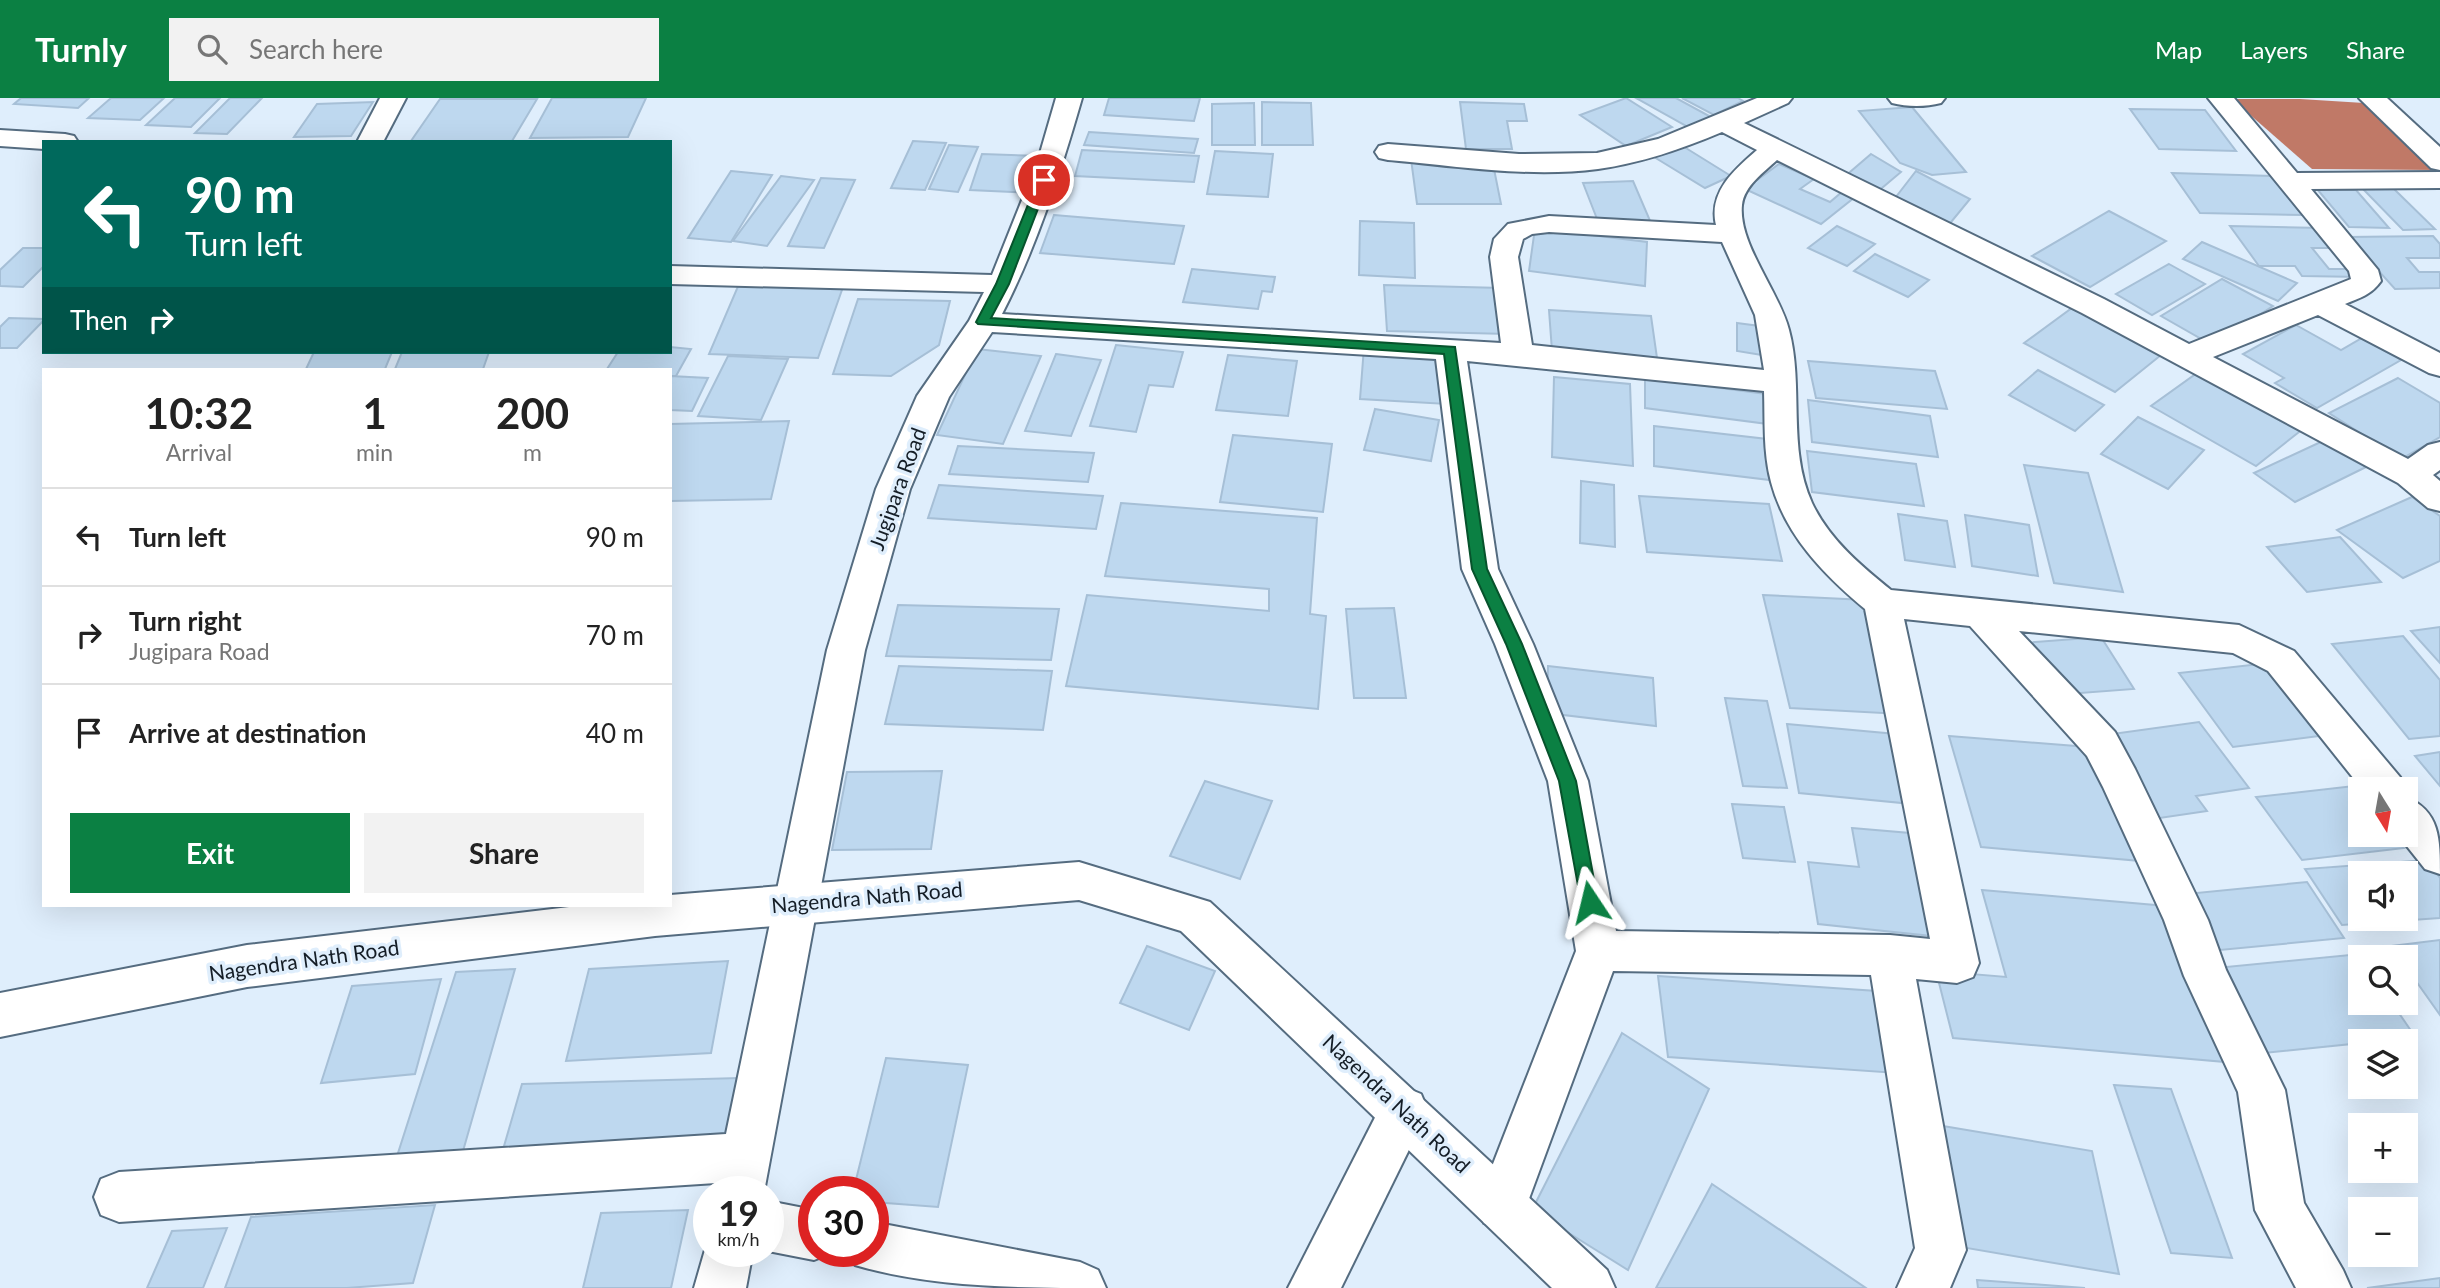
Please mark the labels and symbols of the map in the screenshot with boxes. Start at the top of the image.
pin [1014,150,1074,210]
street label: Jugipara Road [863,424,930,553]
north arrow [2348,777,2418,847]
position arrow [1553,865,1627,939]
street label: Nagendra Nath Road [770,876,964,917]
street label: Nagendra Nath Road [207,934,401,985]
street label: Nagendra Nath Road [1318,1028,1476,1178]
speed limit sign: 30 [798,1176,889,1267]

